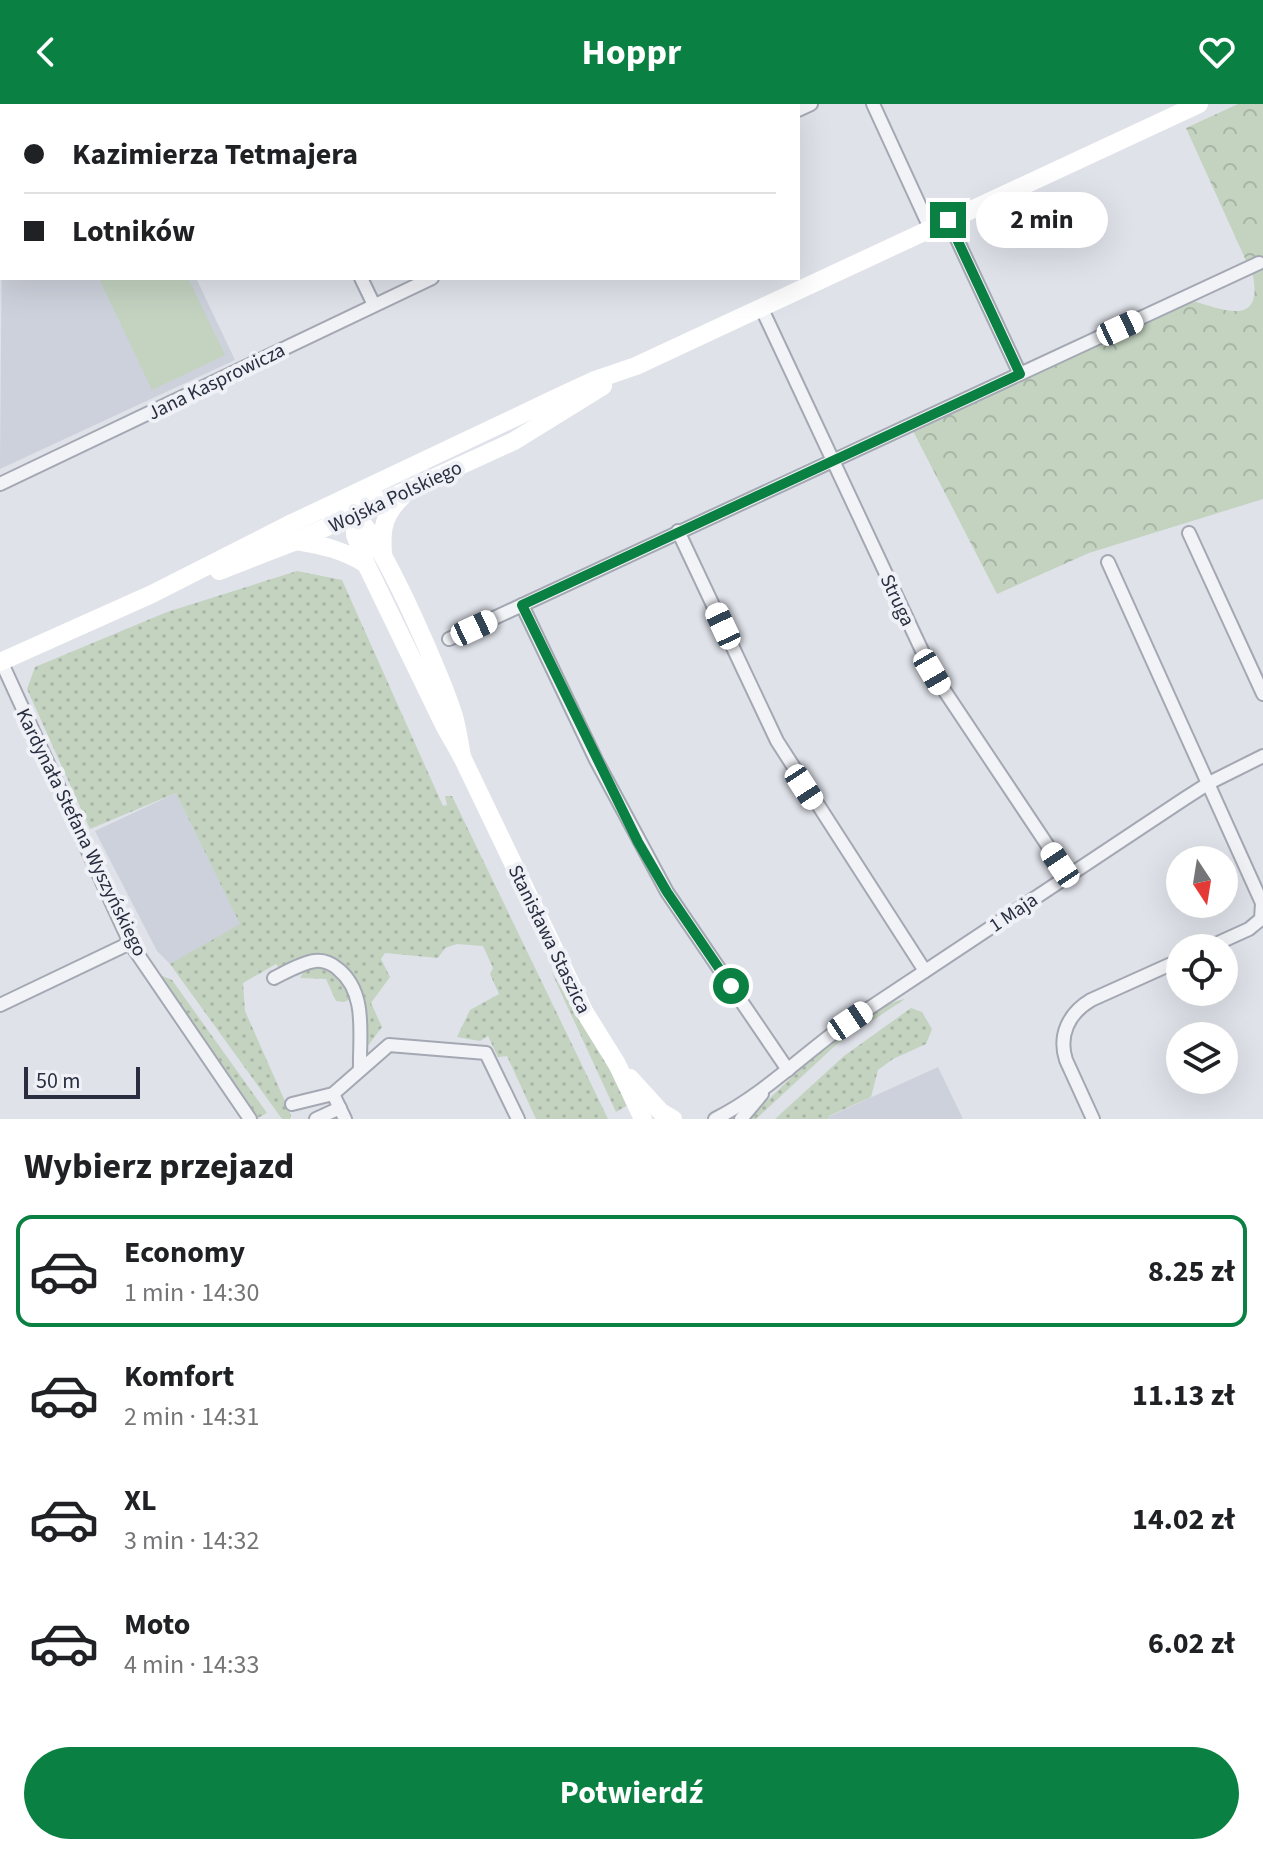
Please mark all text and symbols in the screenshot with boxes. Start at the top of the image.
text: Hoppr [582,27,681,78]
icon: back [24,30,68,74]
icon: heart [1195,30,1239,74]
text: Kazimierza Tetmajera [72,133,358,176]
callout: 2 min [976,192,1108,248]
text: 2 min [1010,201,1074,238]
route end [930,202,966,238]
text: Lotników [72,210,195,253]
car [1093,307,1147,349]
street label: Jana Kasprowicza [143,336,290,427]
street label: Wojska Polskiego [324,454,467,540]
street label: Struga [873,570,921,631]
car [702,599,744,653]
car [447,607,501,649]
car [910,645,954,699]
street label: Kardynała Stefana Wyszyńskiego [9,704,153,961]
car [781,760,827,814]
car [1037,838,1083,892]
north arrow [1166,846,1238,918]
map controls [1166,846,1238,1094]
street label: Stanisława Staszica [501,860,597,1019]
street label: 1 Maja [984,886,1044,939]
button: locate [1166,934,1238,1006]
route start [713,968,749,1004]
car [823,998,877,1044]
button: layers [1166,1022,1238,1094]
scale bar [24,1063,140,1099]
text: 50 m [36,1065,81,1097]
text: Wybierz przejazd [24,1141,294,1192]
text: Economy [124,1231,245,1274]
icon: car [28,1235,100,1307]
text: 8.25 zł [1148,1250,1235,1293]
text: 1 min · 14:30 [124,1274,259,1311]
text: Komfort [124,1355,234,1398]
icon: car [28,1359,100,1431]
text: 11.13 zł [1132,1374,1235,1417]
text: 2 min · 14:31 [124,1398,259,1435]
text: XL [124,1479,157,1522]
icon: car [28,1483,100,1555]
text: 14.02 zł [1132,1498,1235,1541]
text: 3 min · 14:32 [124,1522,259,1559]
text: Moto [124,1603,190,1646]
icon: car [28,1607,100,1679]
text: 6.02 zł [1148,1622,1235,1665]
text: 4 min · 14:33 [124,1646,259,1683]
button: Potwierdź [24,1747,1239,1839]

